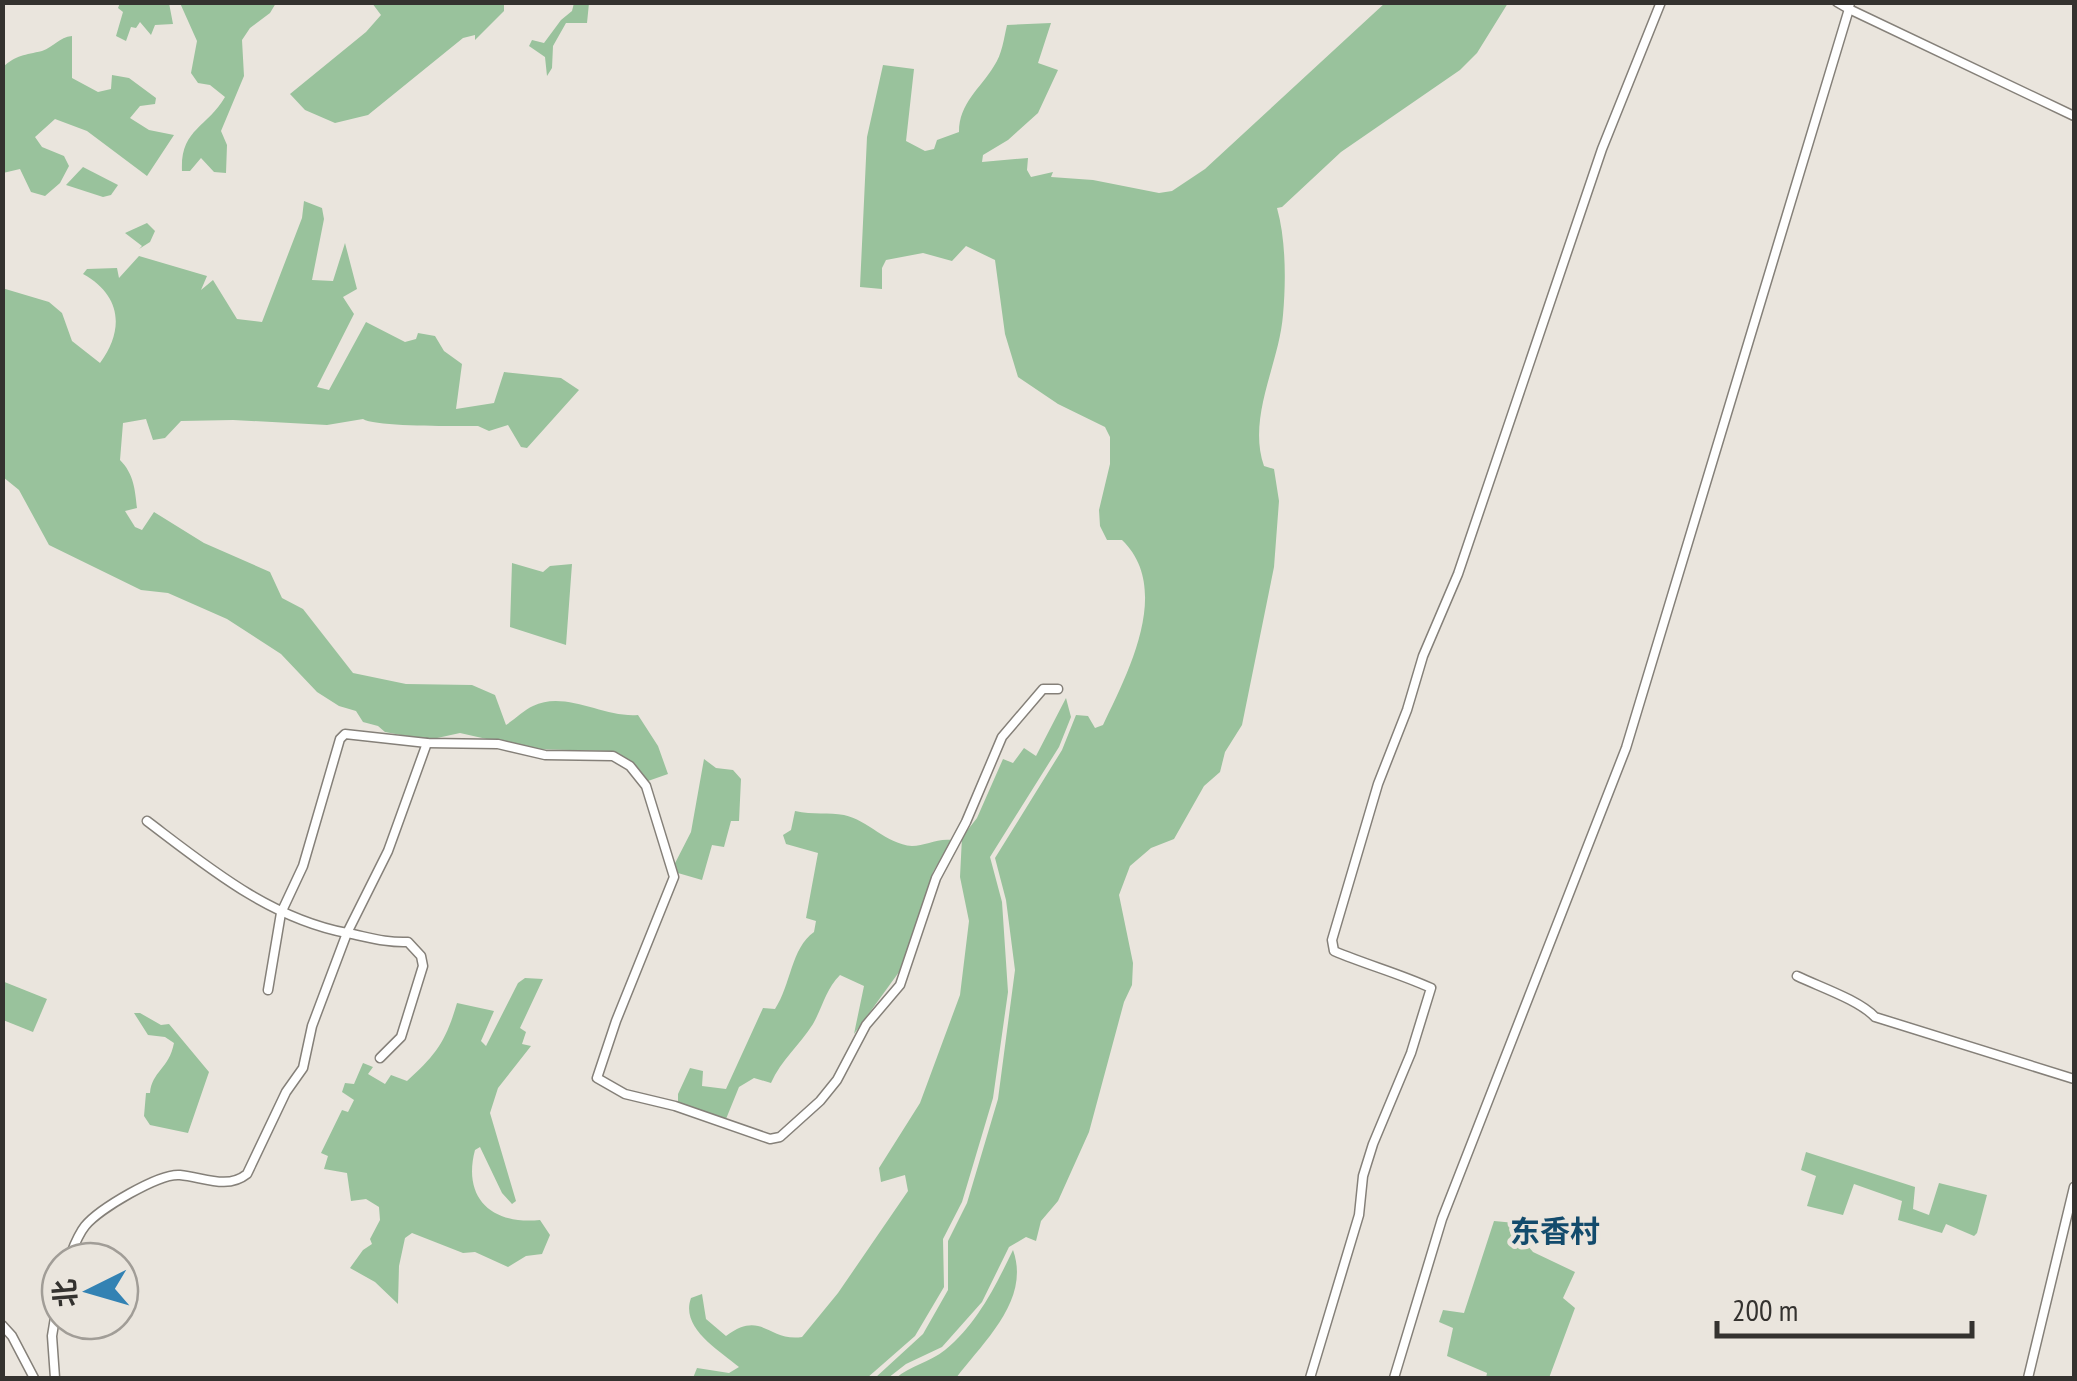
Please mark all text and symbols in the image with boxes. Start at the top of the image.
district label: 东香村 [1510,1211,1600,1250]
north arrow [40,1241,140,1341]
scale bar [1717,1276,1972,1338]
text: 北 [45,1278,84,1309]
text: 200 m [1732,1290,1798,1329]

